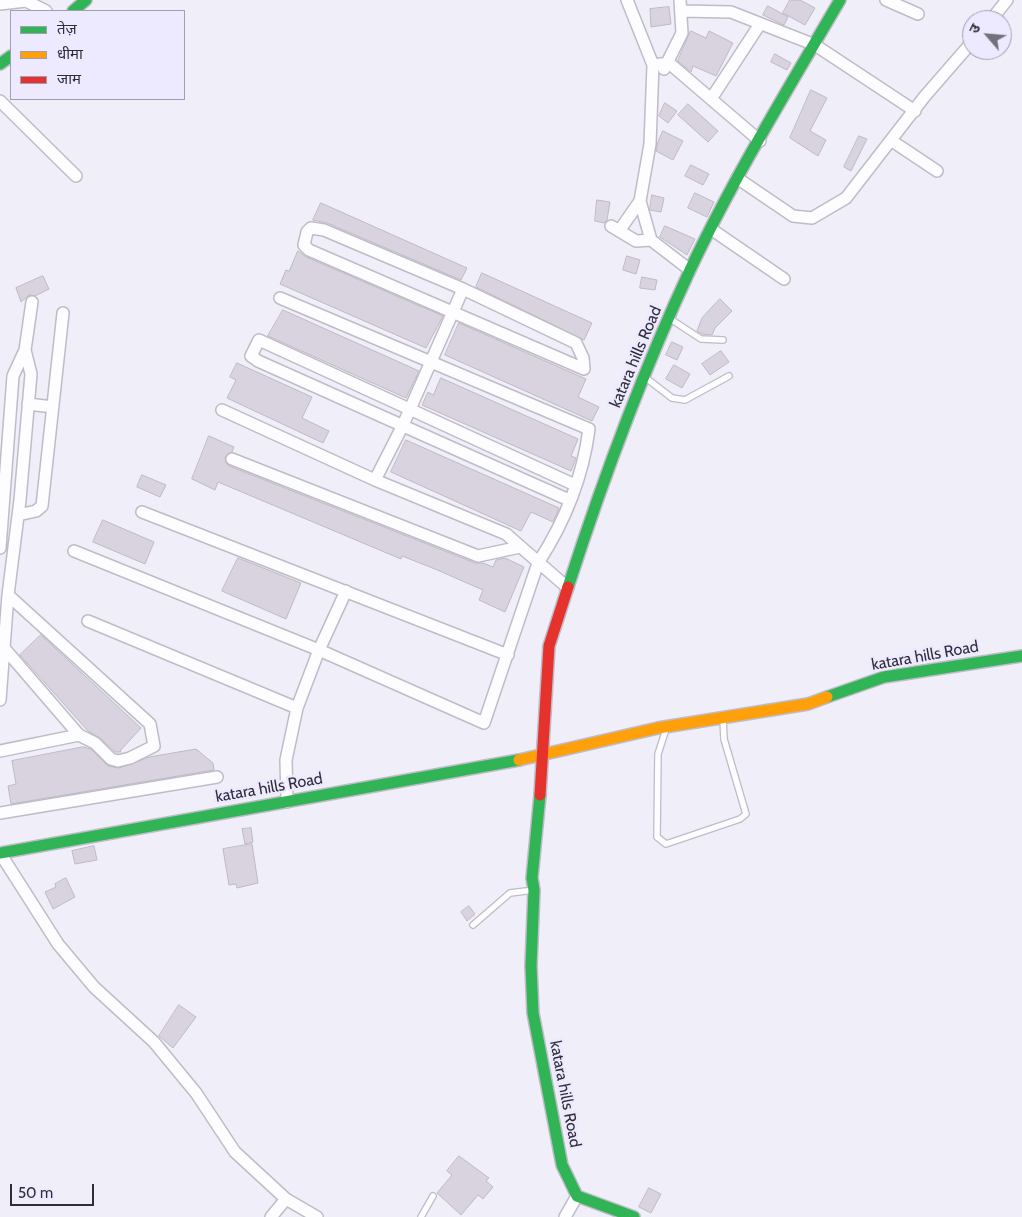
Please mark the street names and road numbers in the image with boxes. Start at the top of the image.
street label: katara hills Road [606,303,666,411]
street label: katara hills Road [870,637,980,675]
street label: katara hills Road [214,769,324,807]
street label: katara hills Road [545,1039,585,1149]

